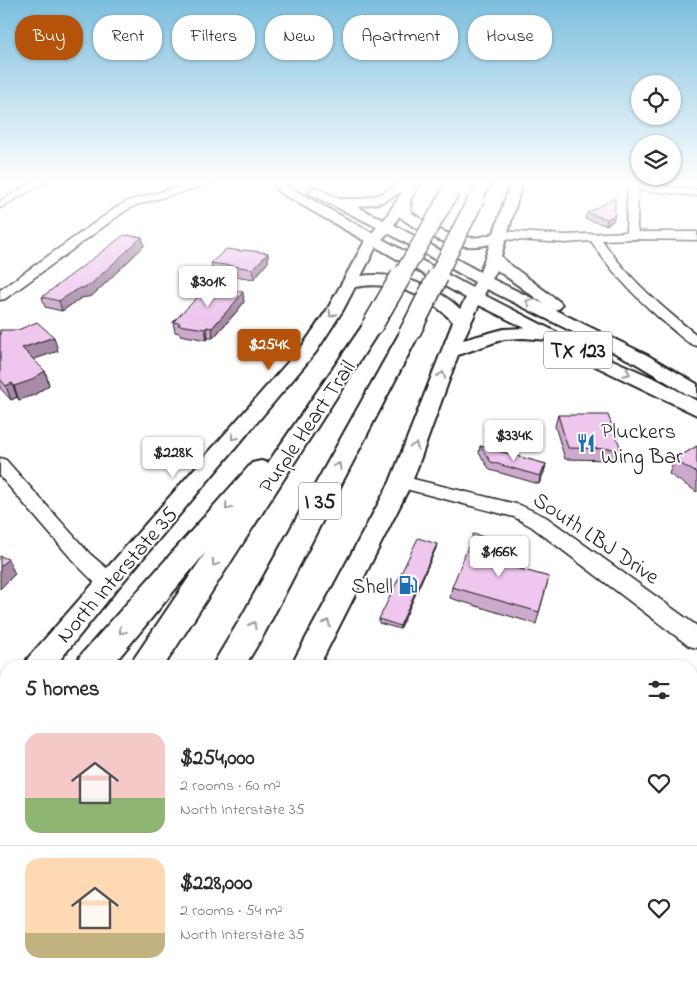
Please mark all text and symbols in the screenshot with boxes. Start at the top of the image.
chip: Buy [15,15,83,60]
chip: Rent [93,15,162,60]
chip: Filters [172,15,255,60]
chip: New [265,15,333,60]
chip: Apartment [343,15,458,60]
chip: House [468,15,552,60]
map controls [631,75,681,185]
button: locate [631,75,681,125]
button: layers [631,135,681,185]
pin: $301K [173,266,243,308]
text: $301K [190,270,226,294]
one-way arrow [525,298,534,309]
one-way arrow [329,308,338,318]
pin: $254K [234,328,304,371]
road number: TX 123 [544,332,612,368]
text: $254K [248,333,290,357]
street label: Purple Heart Trail [252,355,365,501]
one-way arrow [622,367,631,378]
one-way arrow [436,371,446,380]
place label: Pluckers Wing Bar [601,417,683,475]
pin: $334K [479,420,549,462]
text: $334K [495,424,533,448]
one-way arrow [231,432,240,441]
restaurant icon: Pluckers Wing Bar [575,432,597,454]
pin: $228K [138,436,208,479]
text: $228K [153,441,193,465]
one-way arrow [409,442,419,451]
one-way arrow [332,462,342,471]
road number: I 35 [299,482,341,520]
street label: South LBJ Drive [526,485,665,594]
street label: North Interstate 35 [50,501,187,651]
one-way arrow [225,501,234,510]
pin: $166K [464,536,534,578]
text: $166K [481,540,517,564]
one-way arrow [212,557,221,567]
place label: Shell [351,572,393,604]
fuel station icon: Shell [397,574,419,596]
one-way arrow [321,619,331,628]
one-way arrow [247,621,257,630]
one-way arrow [119,625,128,634]
text: 5 homes [25,675,100,705]
icon: filters [645,676,673,704]
text: $254,000 [180,744,255,774]
icon: home [65,753,125,813]
icon: heart [645,769,673,797]
text: 2 rooms · 60 m² [180,774,281,798]
text: North Interstate 35 [180,798,305,822]
text: $228,000 [180,869,252,899]
icon: home [65,878,125,938]
icon: heart [645,894,673,922]
text: 2 rooms · 54 m² [180,899,282,923]
text: North Interstate 35 [180,923,305,947]

